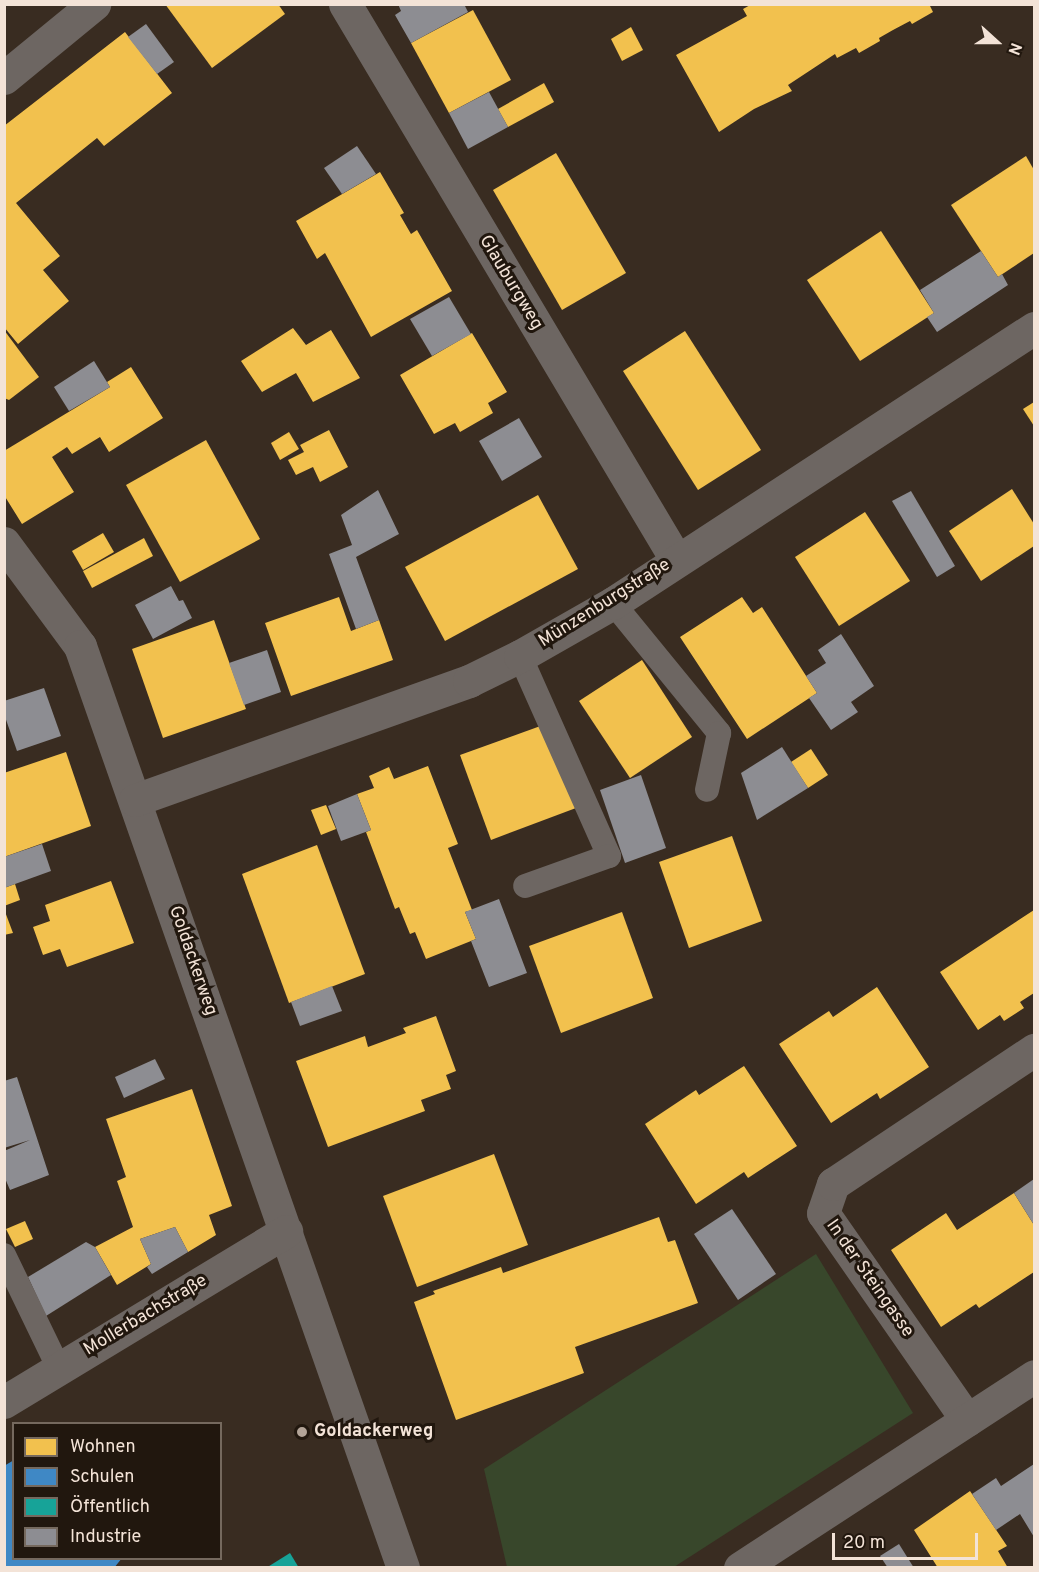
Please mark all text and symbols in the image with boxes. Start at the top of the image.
north arrow [967,12,1027,72]
text: N [1002,39,1025,57]
street label: Glauburgweg [473,232,547,334]
street label: Münzenburgstraße [535,555,675,653]
street label: Goldackerweg [163,903,221,1019]
street label: In der Steingasse [820,1216,918,1342]
street label: Mollerbachstraße [80,1271,212,1361]
place label: Goldackerweg [314,1421,433,1443]
legend [12,1422,222,1560]
marker: Goldackerweg [295,1425,309,1439]
text: Wohnen [70,1436,136,1459]
text: Schulen [70,1466,134,1489]
text: Öffentlich [70,1496,150,1519]
scale bar [835,1521,980,1559]
text: Industrie [70,1526,141,1549]
text: 20 m [843,1532,885,1555]

